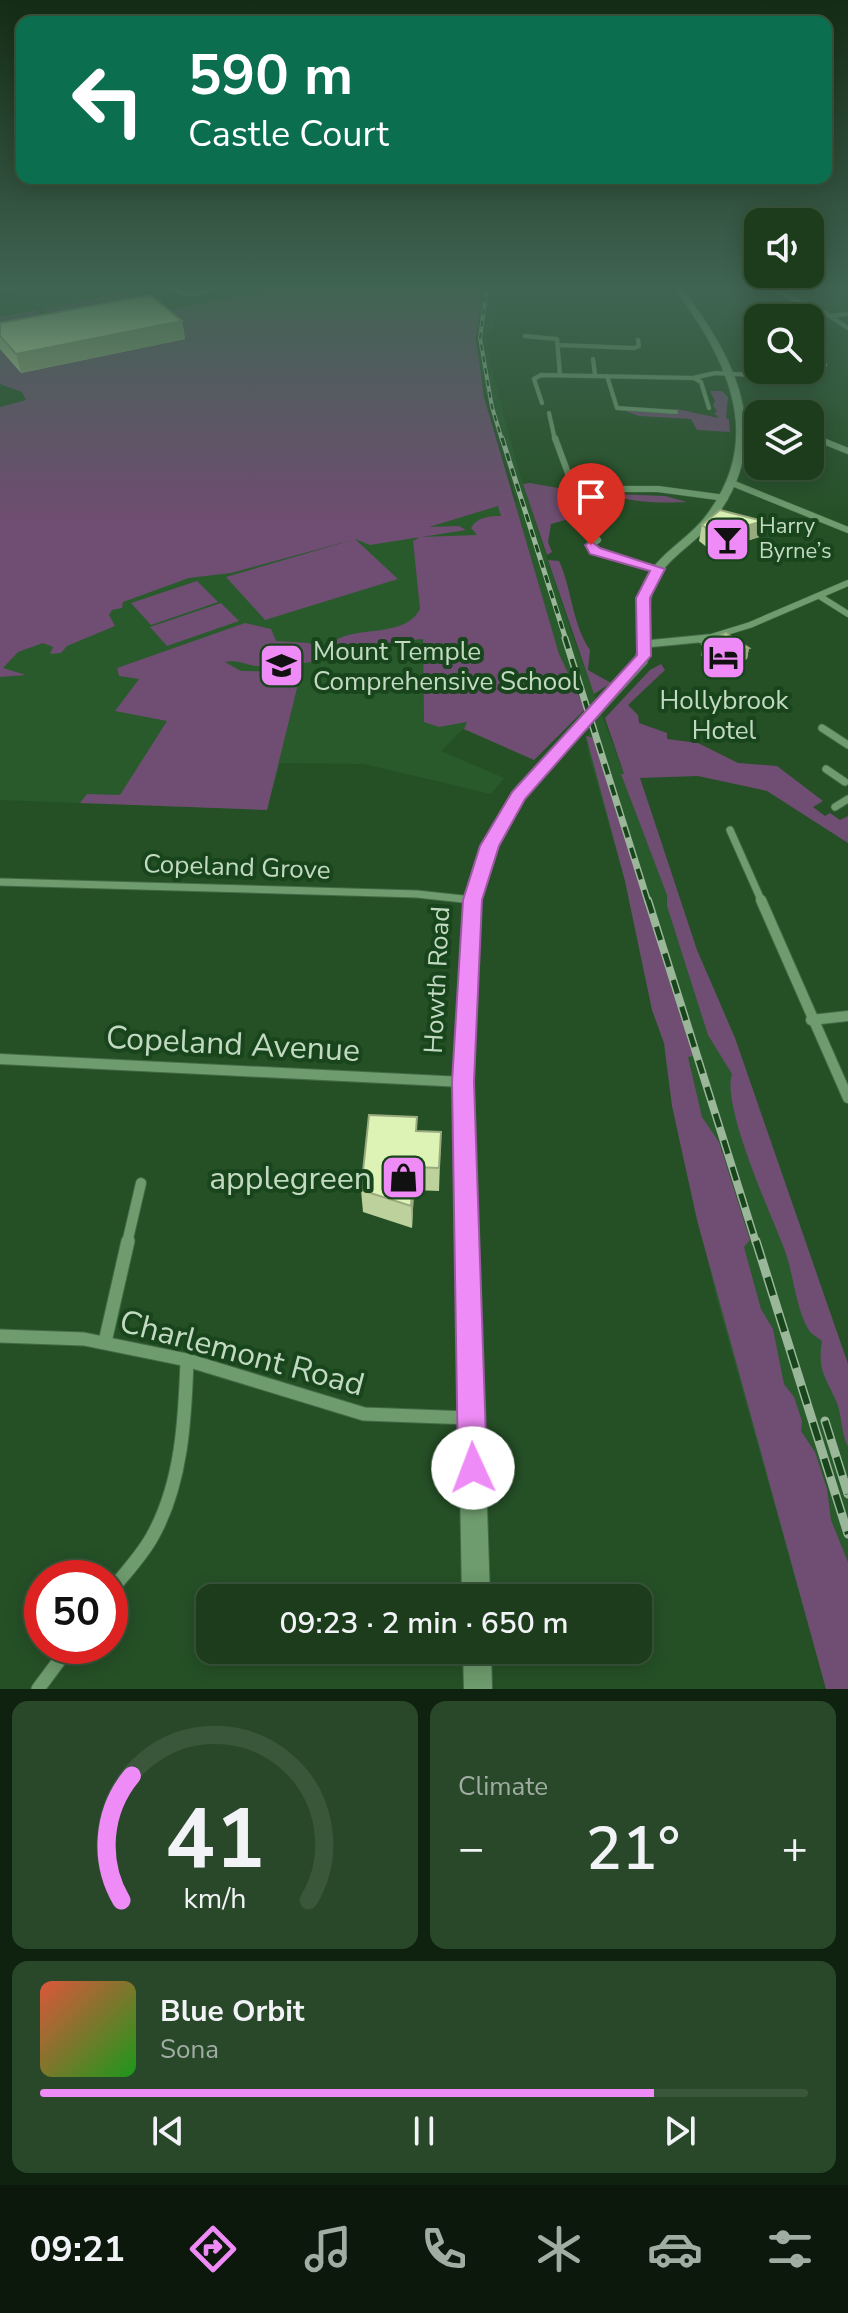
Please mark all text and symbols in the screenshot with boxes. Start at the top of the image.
text: 590 m [188,37,353,114]
icon: left [56,48,160,152]
text: Castle Court [188,110,389,159]
map controls [744,208,824,480]
button: sound [744,208,824,288]
button: search [744,304,824,384]
button: layers [744,400,824,480]
pin [557,463,625,545]
icon: arrive [569,475,613,519]
place label: Harry Byrne’s [759,511,832,566]
bar icon: Harry Byrne’s [704,515,752,563]
hotel icon: Hollybrook Hotel [700,633,748,681]
place label: Mount Temple Comprehensive School [313,634,580,699]
school or university icon: Mount Temple Comprehensive School [258,642,306,690]
place label: Hollybrook Hotel [660,683,789,748]
street label: Copeland Grove [143,846,331,888]
street label: Howth Road [416,906,458,1054]
street label: Copeland Avenue [105,1016,361,1072]
shop icon: applegreen [379,1154,427,1202]
place label: applegreen [209,1157,372,1200]
street label: Charlemont Road [115,1300,369,1406]
position arrow [431,1426,515,1510]
speed limit sign: 50 [24,1560,128,1664]
text: 09:23 · 2 min · 650 m [279,1603,569,1644]
text: Climate [458,1769,548,1804]
text: 41 [165,1783,265,1896]
text: 21° [586,1808,680,1890]
text: − [458,1819,484,1879]
text: + [782,1819,808,1879]
text: km/h [184,1879,246,1918]
text: Blue Orbit [160,1991,304,2032]
text: Sona [160,2032,219,2067]
icon: previous [146,2109,190,2153]
icon: pause [402,2109,446,2153]
icon: next [658,2109,702,2153]
icon: directions [185,2221,241,2277]
icon: music [300,2221,356,2277]
icon: phone [416,2221,472,2277]
icon: climate [531,2221,587,2277]
icon: car [647,2221,703,2277]
icon: filters [762,2221,818,2277]
text: 09:21 [30,2225,125,2274]

